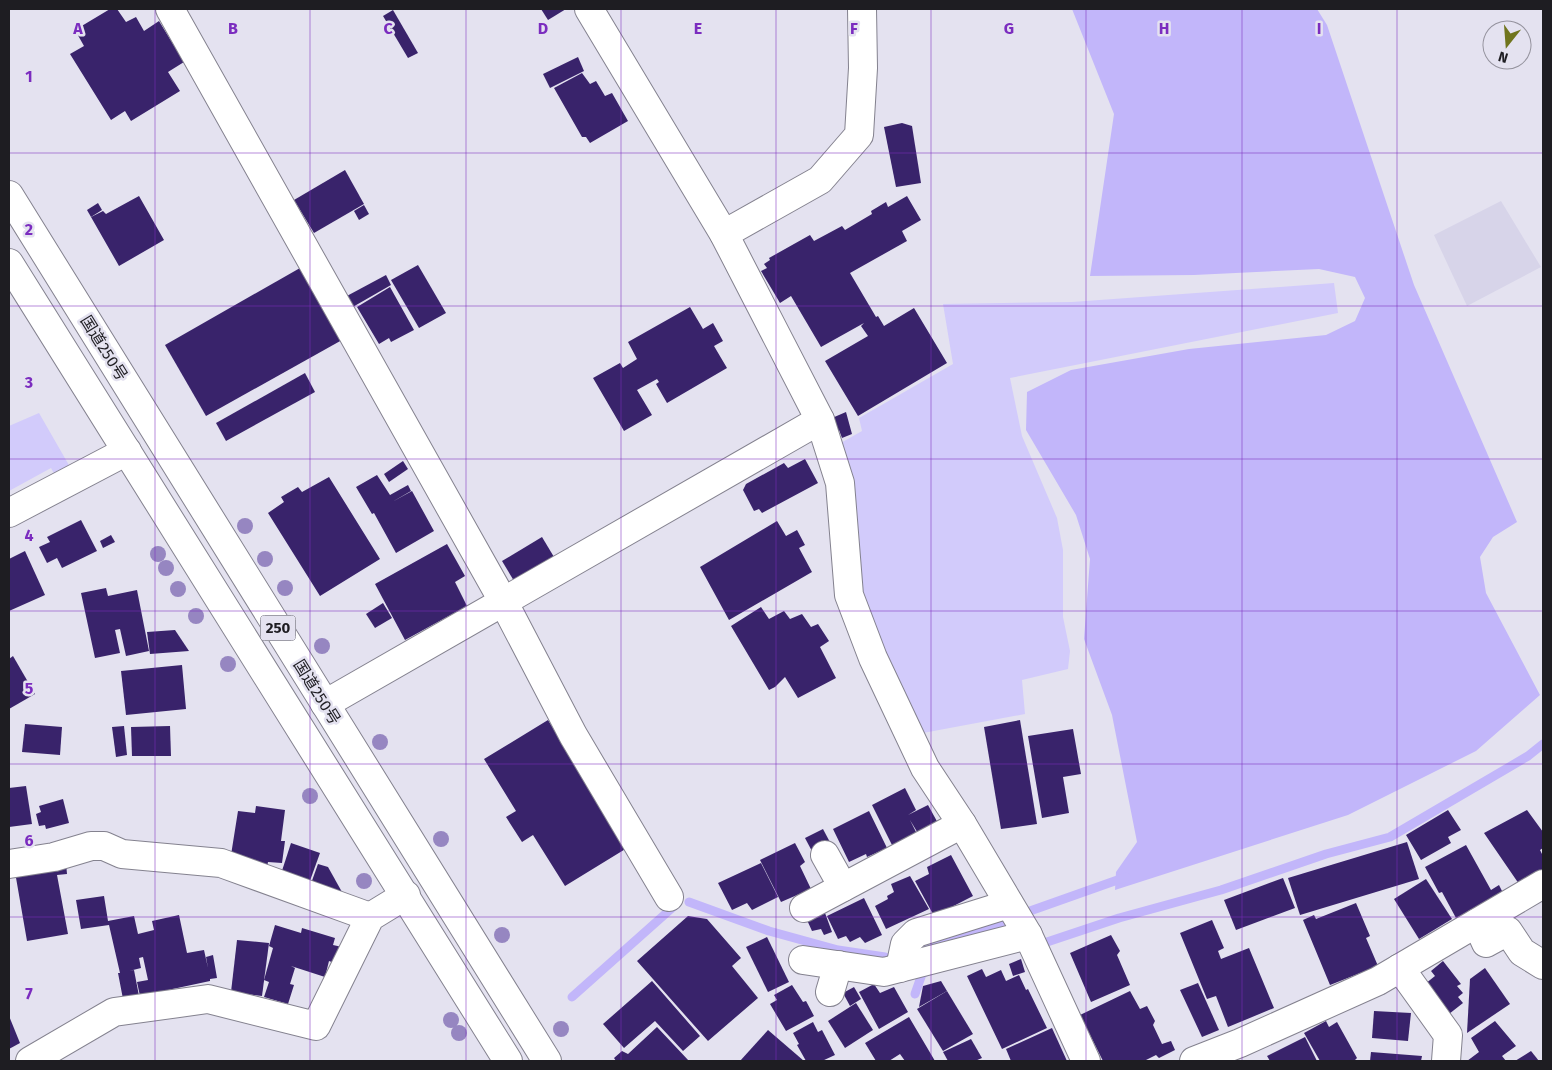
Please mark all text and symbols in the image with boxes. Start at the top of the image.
text: A [72,19,83,38]
text: B [228,19,238,38]
text: C [383,19,393,38]
text: D [538,19,548,38]
text: E [694,19,702,38]
text: F [850,19,858,38]
text: G [1004,19,1014,38]
text: H [1159,19,1169,38]
text: I [1317,19,1321,38]
north arrow [1482,20,1532,70]
text: N [1496,47,1510,66]
text: 1 [25,67,33,86]
text: 2 [25,220,33,239]
street label: 国道250号 [77,312,131,384]
text: 3 [24,373,33,392]
text: 4 [24,526,34,545]
road number: 250 [260,616,296,640]
street label: 国道250号 [290,656,344,728]
text: 5 [25,679,34,698]
text: 6 [24,831,34,850]
text: 7 [25,984,33,1003]

